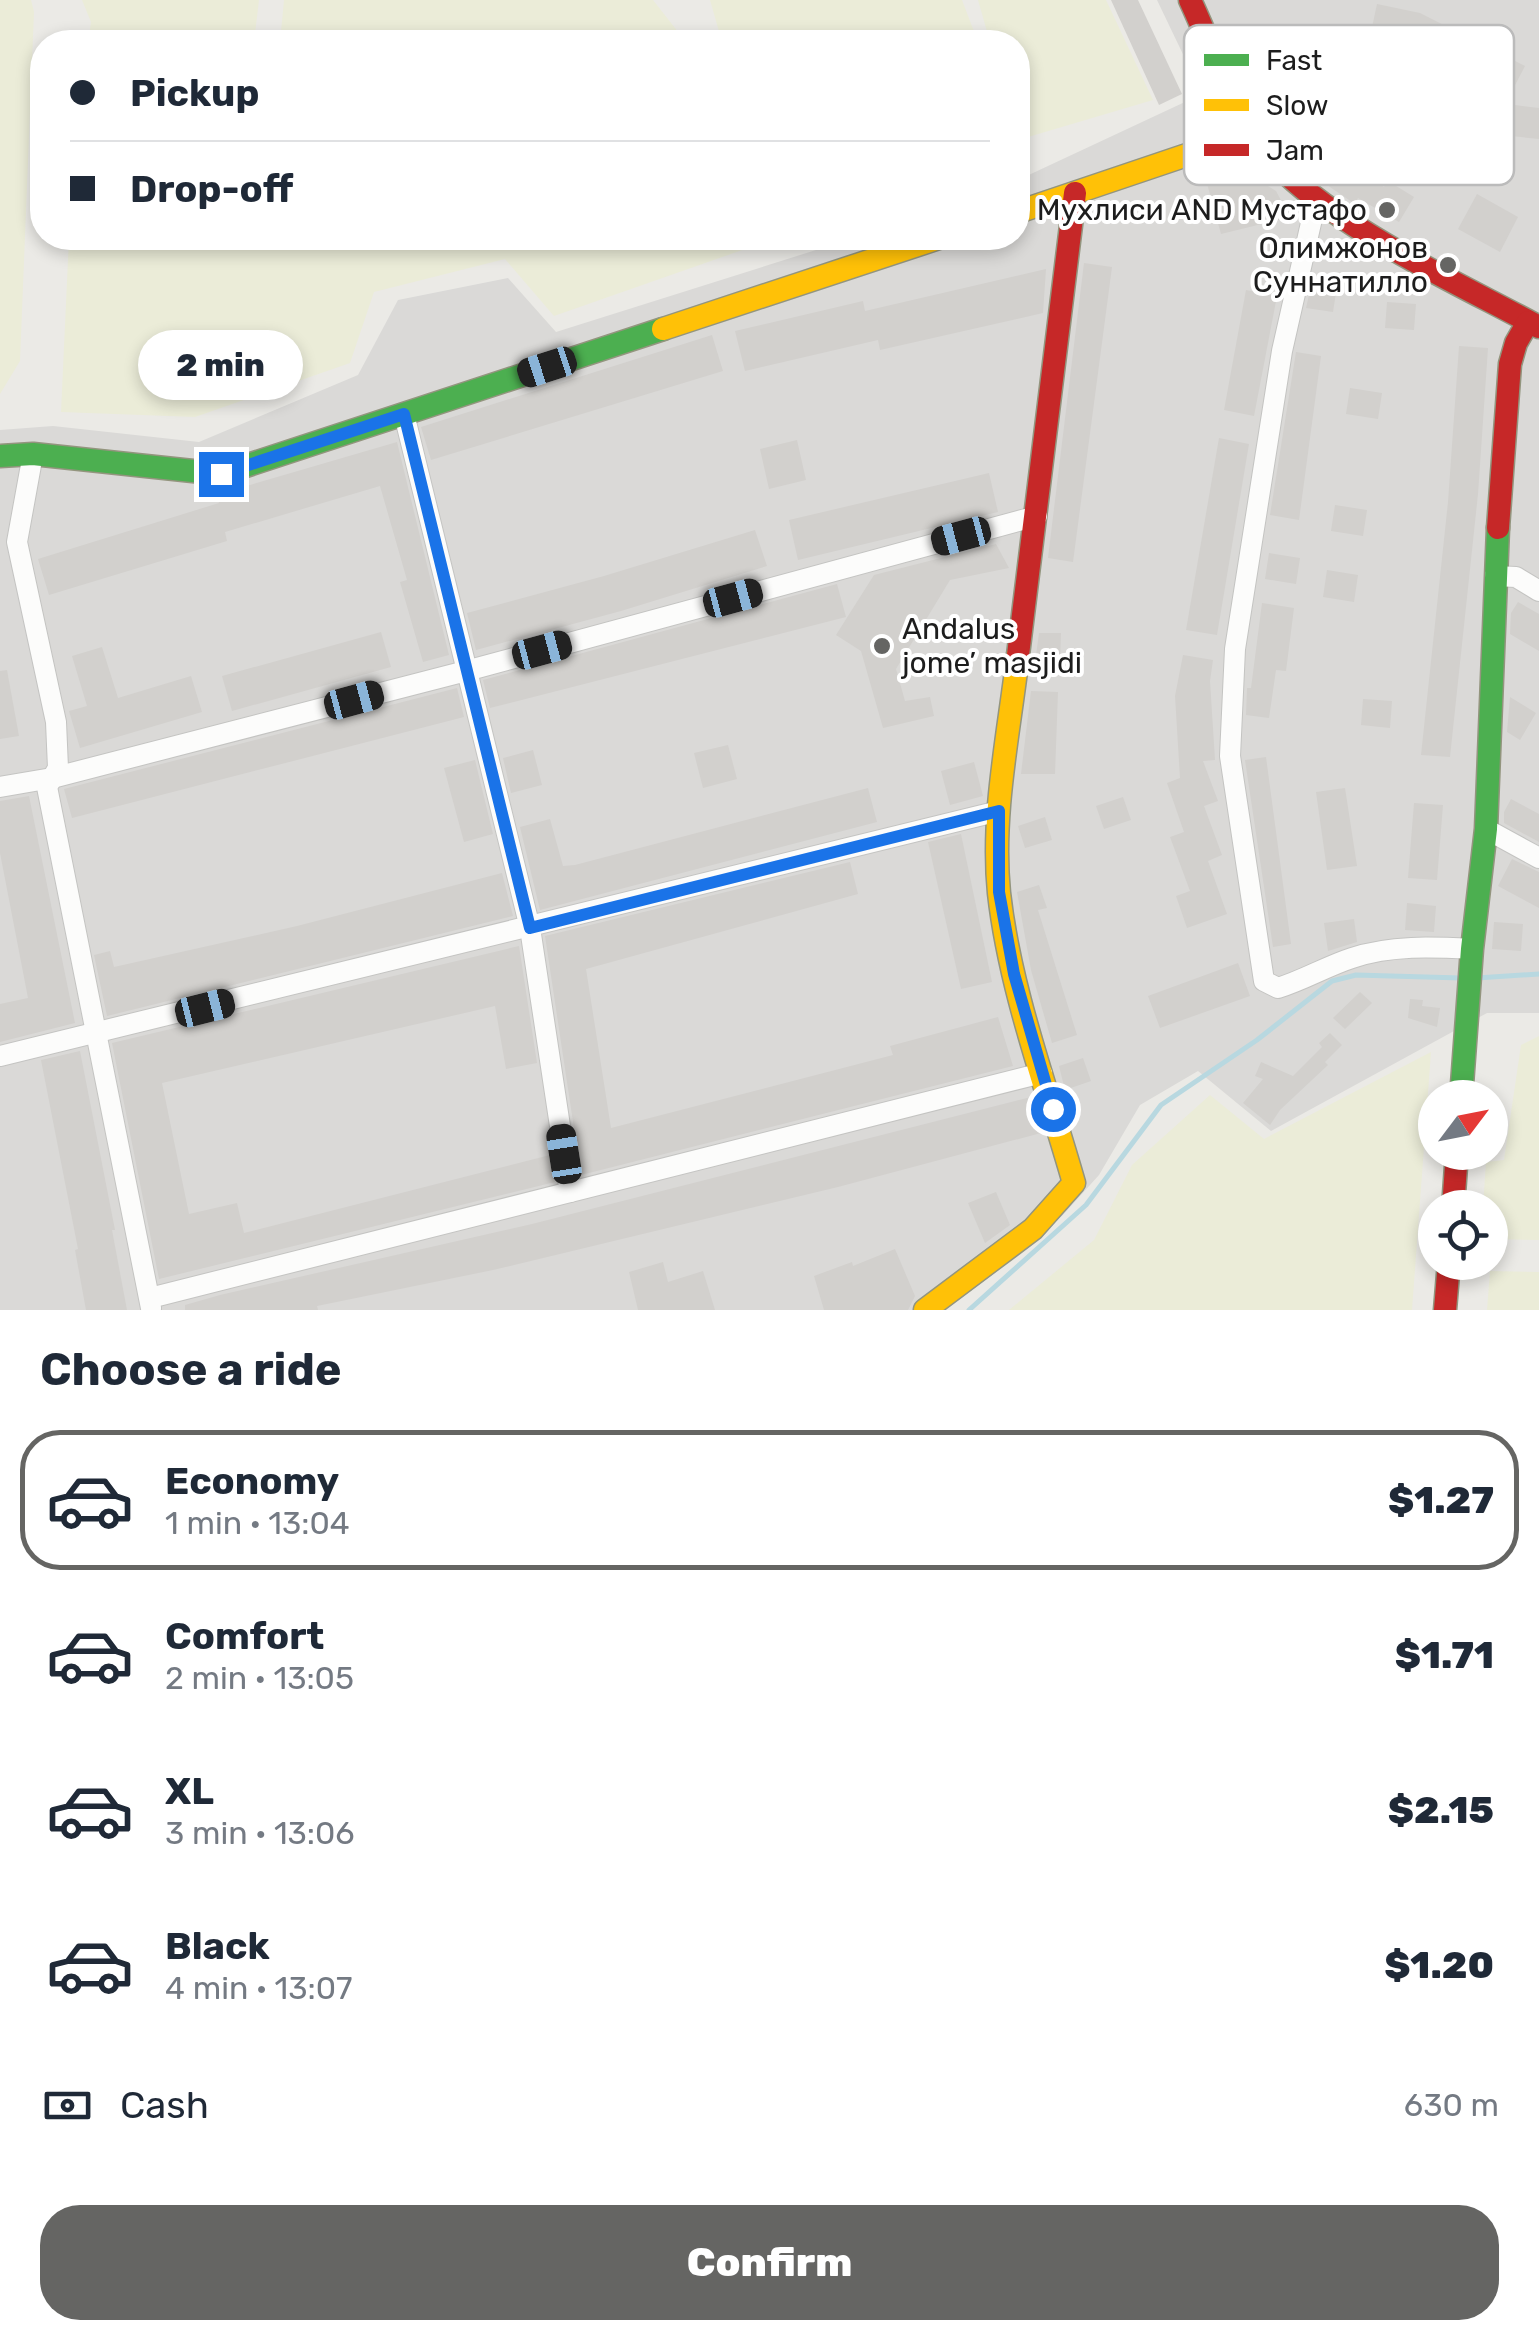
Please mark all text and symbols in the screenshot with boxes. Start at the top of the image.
legend [1184,25,1514,185]
text: Fast [1266,44,1322,77]
text: Pickup [130,70,259,116]
text: Slow [1266,89,1328,122]
text: Jam [1266,134,1324,167]
text: Drop-off [130,166,293,212]
place label: Мухлиси AND Мустафо [1037,192,1367,228]
marker: Мухлиси AND Мустафо [1376,199,1398,221]
place label: Олимжонов Суннатилло [1253,230,1428,300]
marker: Олимжонов Суннатилло [1437,254,1459,276]
callout: 2 min [138,329,304,399]
car [514,343,580,391]
text: 2 min [176,346,265,384]
route end [199,452,244,497]
car [928,514,994,558]
car [700,576,766,620]
place label: Andalus jome’ masjidi [900,611,1082,681]
car [509,628,575,672]
marker: Andalus jome’ masjidi [871,635,893,657]
car [321,678,387,722]
car [172,986,238,1030]
north arrow [1418,1080,1508,1170]
map controls [1418,1080,1508,1280]
route start [1031,1087,1076,1132]
car [544,1122,584,1186]
button: locate [1418,1190,1508,1280]
text: Choose a ride [40,1343,342,1396]
icon: car [45,1455,135,1545]
text: Economy [165,1458,339,1504]
text: $1.27 [1388,1477,1494,1523]
text: 1 min · 13:04 [165,1504,350,1542]
icon: car [45,1610,135,1700]
text: Comfort [165,1613,324,1659]
text: $1.71 [1395,1632,1494,1678]
text: 2 min · 13:05 [165,1659,354,1697]
icon: car [45,1765,135,1855]
text: XL [165,1768,214,1814]
text: $2.15 [1388,1787,1494,1833]
text: 3 min · 13:06 [165,1814,355,1852]
icon: car [45,1920,135,2010]
text: Black [165,1923,270,1969]
text: $1.20 [1384,1942,1494,1988]
text: 4 min · 13:07 [165,1969,352,2007]
icon: cash [40,2078,95,2133]
text: Cash [120,2082,209,2128]
text: 630 m [1404,2086,1499,2124]
button: Confirm [40,2205,1499,2320]

